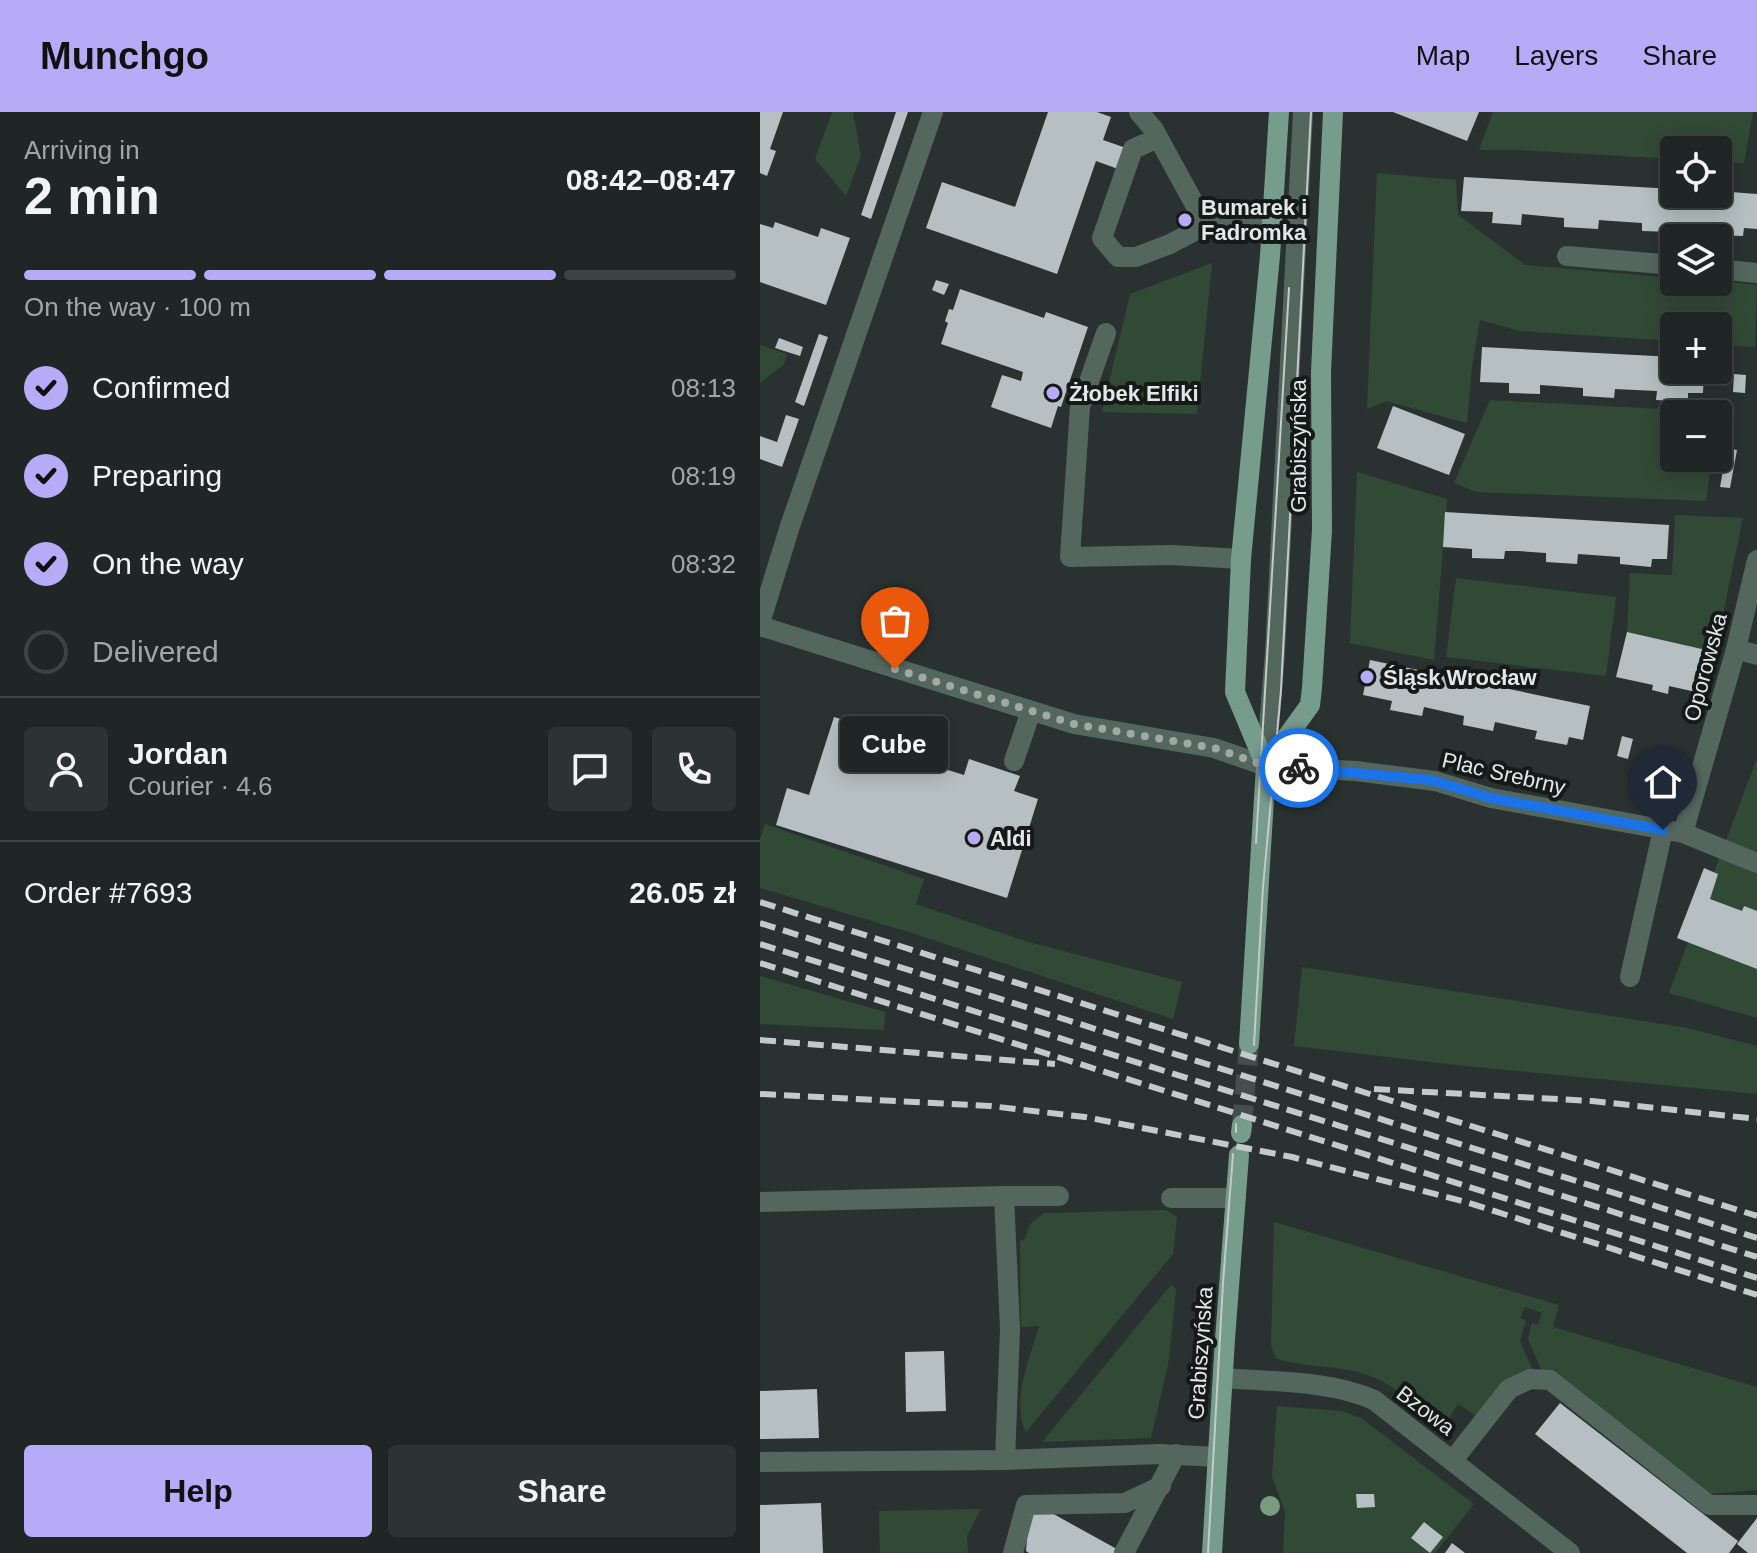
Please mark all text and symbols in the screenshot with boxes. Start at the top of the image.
text: Munchgo [40,35,209,77]
text: Map [1416,40,1470,71]
text: Layers [1514,40,1598,71]
text: Share [1642,40,1717,71]
text: Arriving in [24,135,140,165]
map controls [1660,136,1732,472]
button: locate [1660,136,1732,208]
text: 08:42–08:47 [566,163,736,196]
text: 2 min [24,167,160,225]
place label: Bumarek i Fadromka [1201,195,1307,245]
marker: Bumarek i Fadromka [1176,211,1194,229]
button: layers [1660,224,1732,296]
text: On the way · 100 m [24,292,251,322]
button: + [1660,312,1732,384]
icon: check [24,366,68,410]
text: Confirmed [92,371,230,404]
text: 08:13 [671,373,736,403]
street label: Grabiszyńska [1286,379,1311,513]
place label: Żłobek Elfiki [1069,381,1199,406]
marker: Żłobek Elfiki [1044,384,1062,402]
button: − [1660,400,1732,472]
icon: check [24,454,68,498]
text: Preparing [92,459,222,492]
text: 08:19 [671,461,736,491]
icon: check [24,542,68,586]
text: On the way [92,547,244,580]
text: 08:32 [671,549,736,579]
pin [861,587,929,669]
icon: bag [873,599,917,643]
street label: Oporowska [1679,609,1732,724]
text: Delivered [92,635,219,668]
place label: Śląsk Wrocław [1383,665,1538,690]
marker: Śląsk Wrocław [1358,668,1376,686]
callout: Cube [841,717,949,773]
button: person [24,727,108,811]
button: chat [548,727,632,811]
button: phone [652,727,736,811]
courier [1259,728,1339,808]
text: Cube [862,729,927,759]
text: Jordan [128,737,228,770]
icon: bike [1277,746,1321,790]
street label: Plac Srebrny [1440,747,1568,800]
pin [1629,748,1697,830]
icon: home [1641,760,1685,804]
text: Courier · 4.6 [128,771,273,801]
place label: Aldi [990,826,1032,851]
marker: Aldi [965,829,983,847]
text: Order #7693 [24,876,192,909]
text: 26.05 zł [629,876,736,909]
street label: Grabiszyńska [1183,1285,1218,1420]
street label: Bzowa [1392,1381,1460,1441]
button: Help [24,1445,372,1537]
button: Share [388,1445,736,1537]

